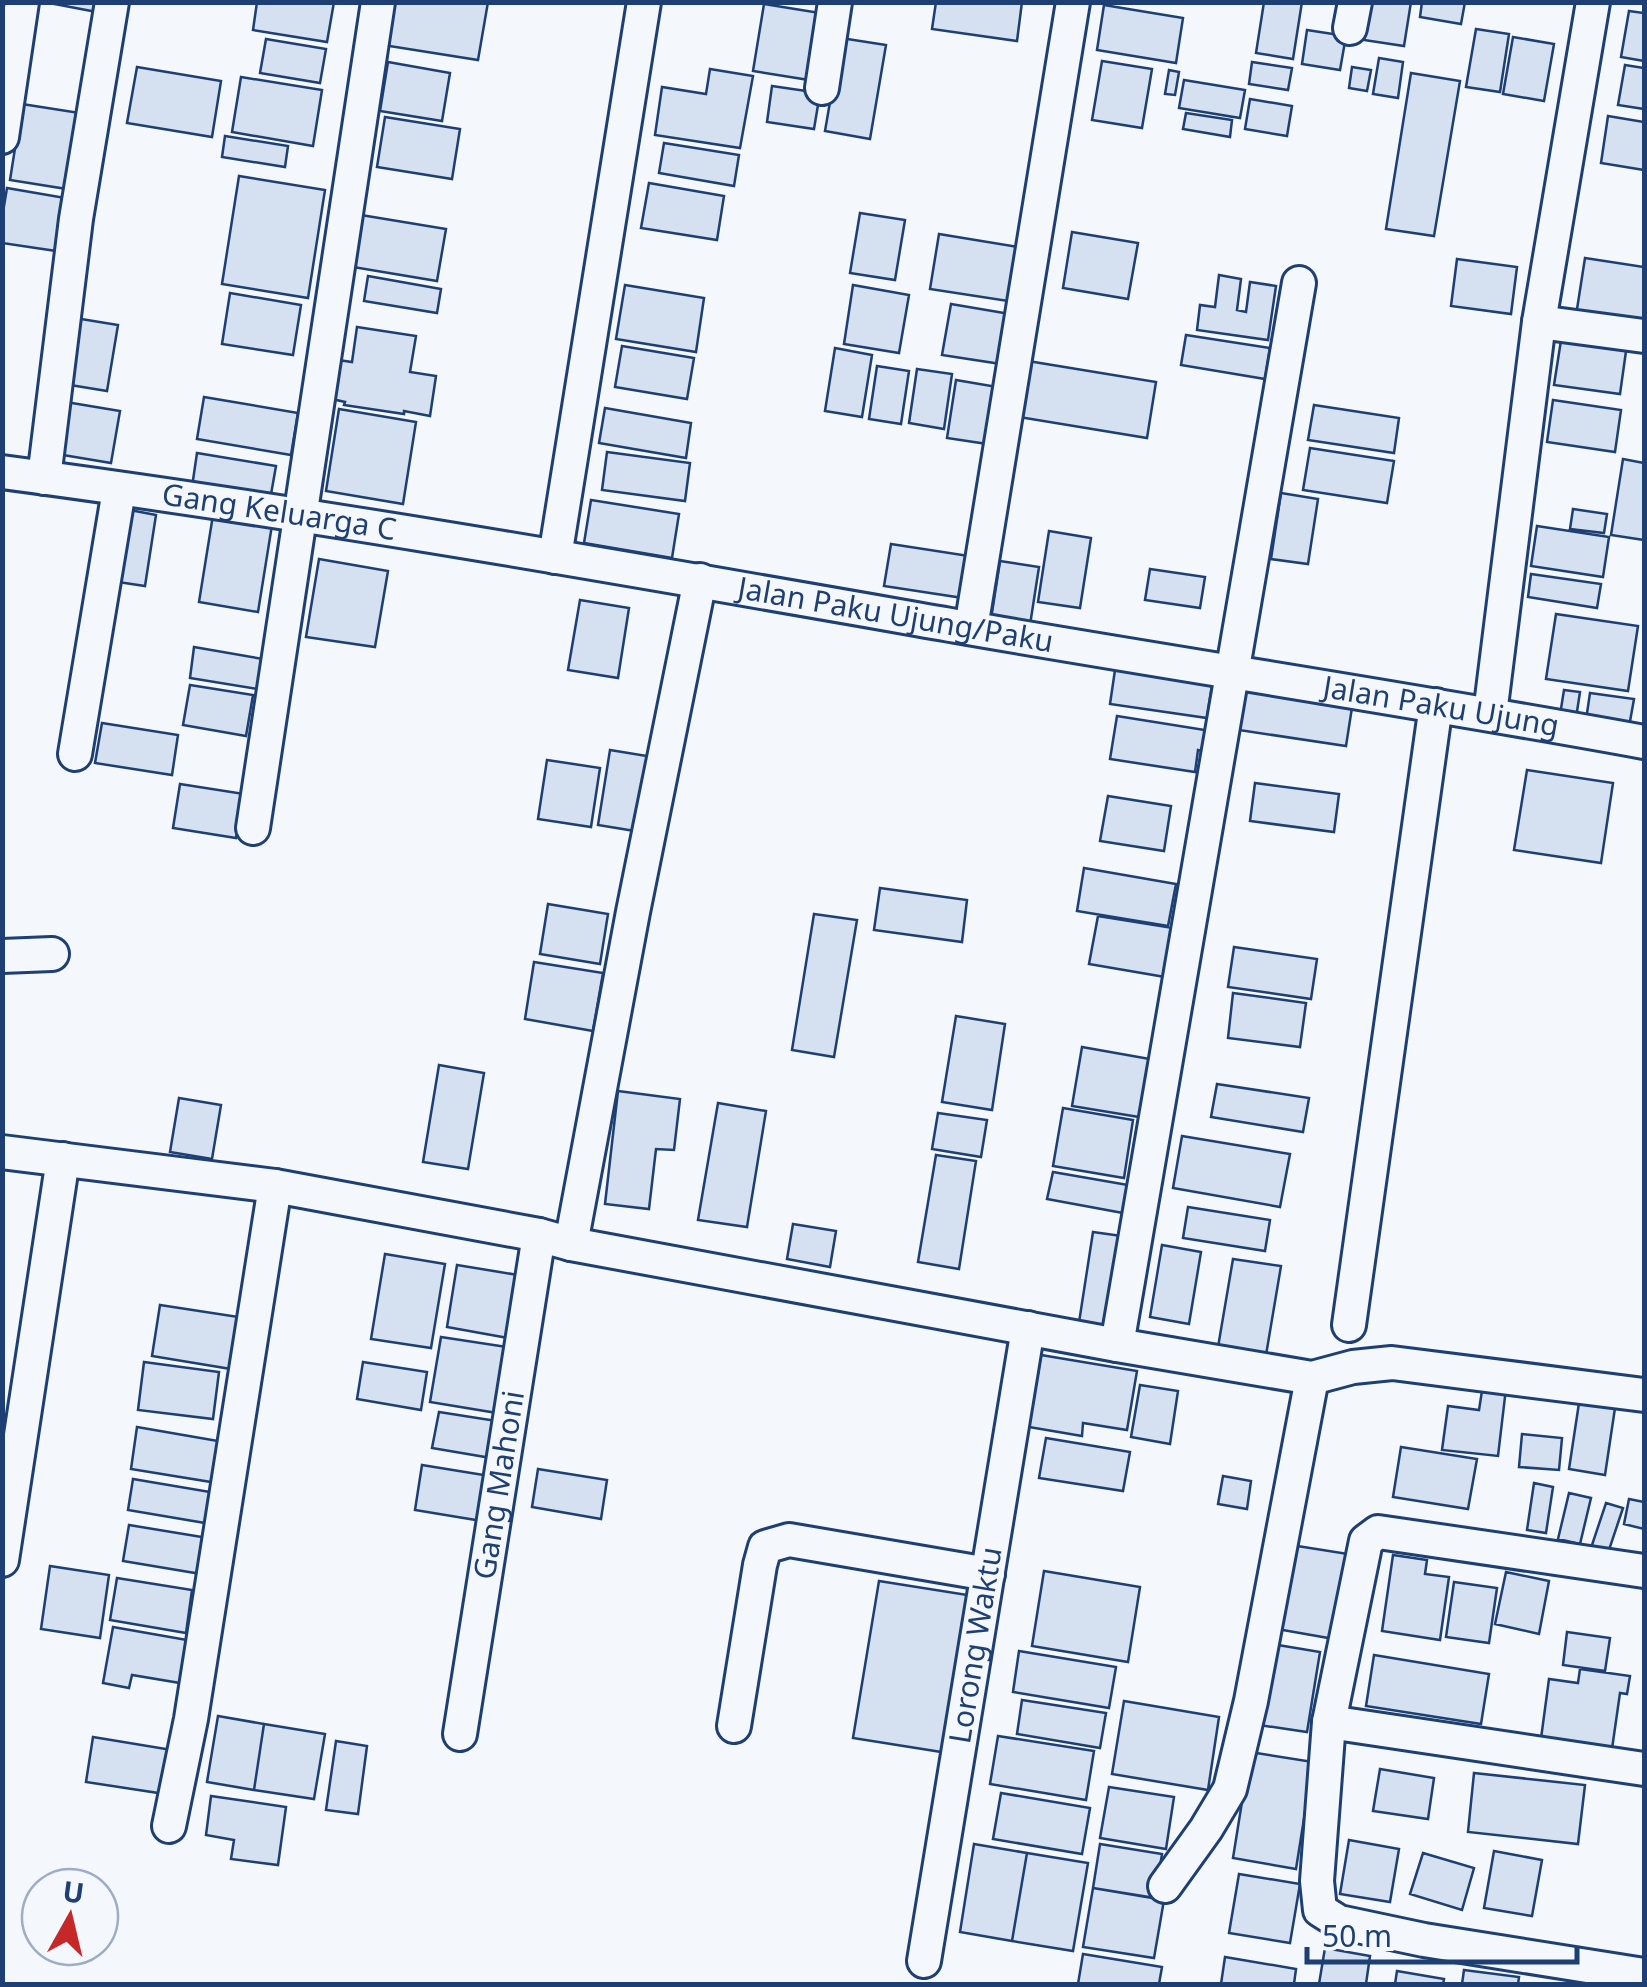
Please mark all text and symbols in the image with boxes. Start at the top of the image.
street label: Gang Keluarga C [160,473,399,549]
street label: Jalan Paku Ujung/Paku [732,566,1057,661]
street label: Jalan Paku Ujung [1317,665,1562,745]
street label: Gang Mahoni [463,1388,533,1582]
street label: Lorong Waktu [938,1544,1011,1746]
north arrow [20,1867,120,1967]
text: U [60,1871,87,1912]
scale bar [1307,1902,1577,1964]
text: 50 m [1322,1915,1392,1956]

